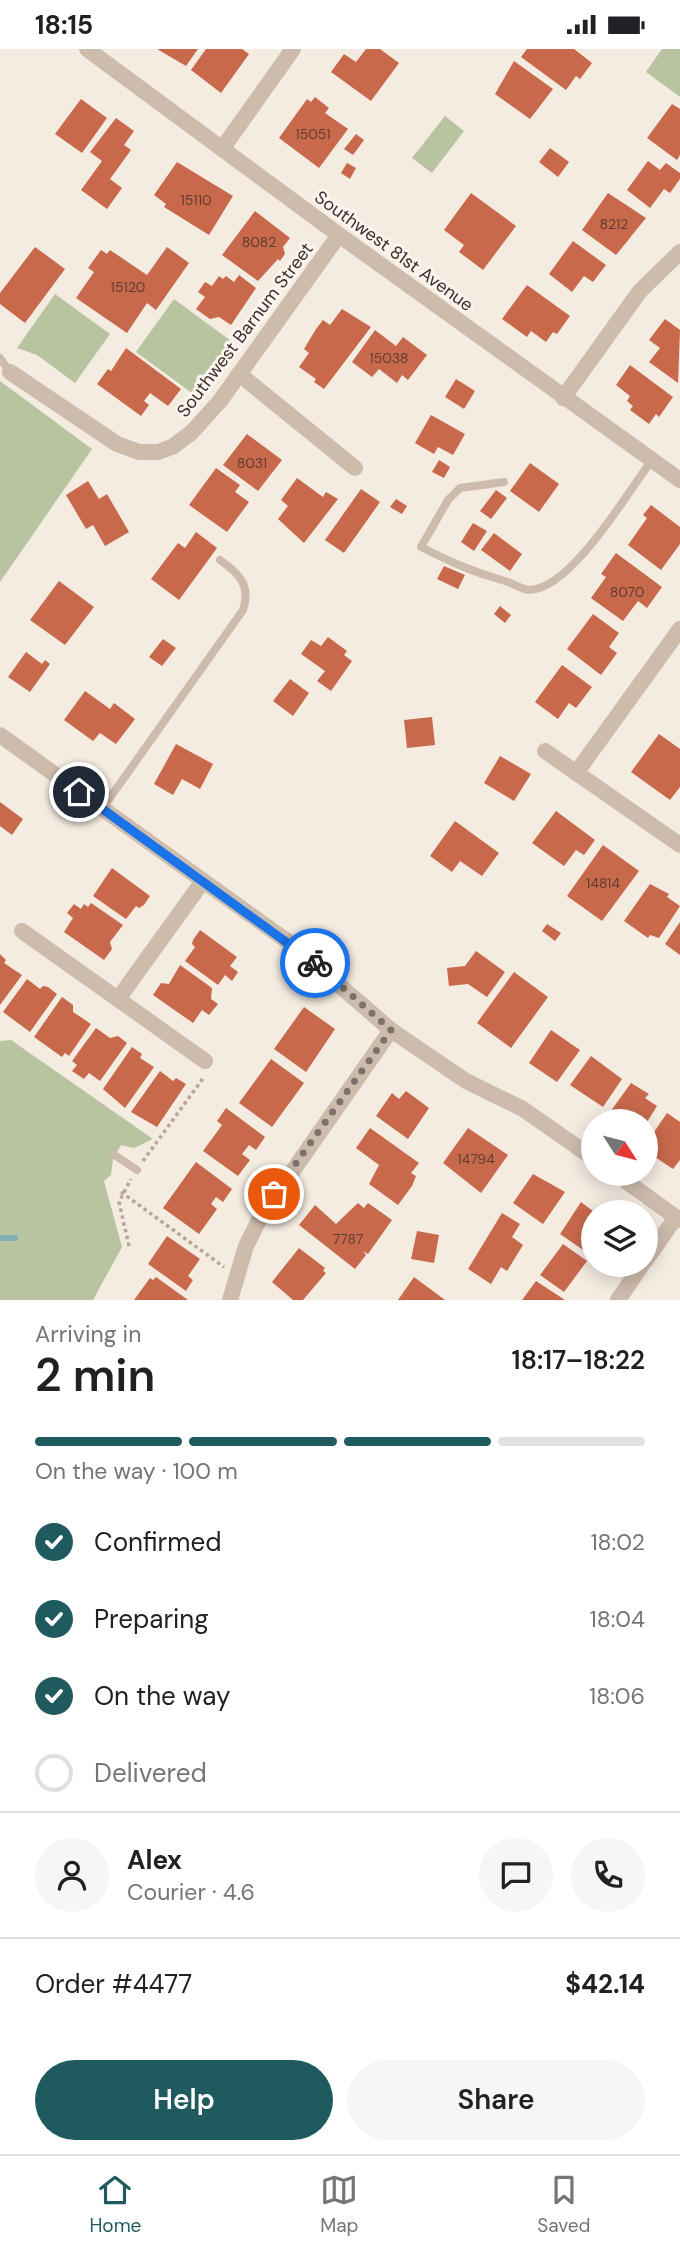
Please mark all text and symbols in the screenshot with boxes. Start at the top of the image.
text: 18:15 [35,8,93,42]
house number: 15051 [295,125,331,143]
street label: Southwest 81st Avenue [310,185,478,317]
house number: 15110 [180,191,212,209]
house number: 8212 [600,215,628,233]
house number: 8082 [242,233,276,251]
street label: Southwest Barnum Street [171,238,319,422]
house number: 15120 [111,278,145,296]
house number: 15038 [369,349,409,367]
house number: 8031 [237,454,267,472]
house number: 8070 [610,583,644,601]
pin [49,762,109,822]
icon: home [60,773,98,811]
house number: 14814 [586,874,620,892]
courier [280,928,350,998]
icon: bike [296,944,334,982]
north arrow [581,1109,658,1187]
map controls [581,1109,658,1277]
house number: 14794 [457,1150,495,1168]
pin [244,1164,304,1224]
icon: bag [255,1175,293,1213]
button: layers [581,1200,658,1277]
house number: 7787 [333,1230,363,1248]
text: Arriving in [35,1319,141,1349]
text: 18:17–18:22 [512,1343,645,1377]
text: 2 min [35,1345,155,1405]
text: On the way · 100 m [35,1456,238,1486]
icon: check [35,1523,73,1561]
text: Confirmed [94,1525,221,1559]
text: 18:02 [590,1527,645,1557]
icon: check [35,1600,73,1638]
text: Preparing [94,1602,209,1636]
text: 18:04 [590,1604,645,1634]
icon: check [35,1677,73,1715]
text: On the way [94,1679,230,1713]
text: 18:06 [589,1681,645,1711]
text: Delivered [94,1756,207,1790]
button: person [35,1838,109,1912]
button: chat [479,1838,553,1912]
button: phone [571,1838,645,1912]
text: Alex [127,1843,182,1877]
text: Courier · 4.6 [127,1877,255,1907]
text: Order #4477 [35,1967,192,2001]
text: $42.14 [565,1967,645,2001]
button: Help [35,2060,333,2140]
button: Share [347,2060,645,2140]
tab: Home [89,2171,141,2238]
tab: Map [320,2171,358,2238]
tab: Saved [537,2171,591,2238]

